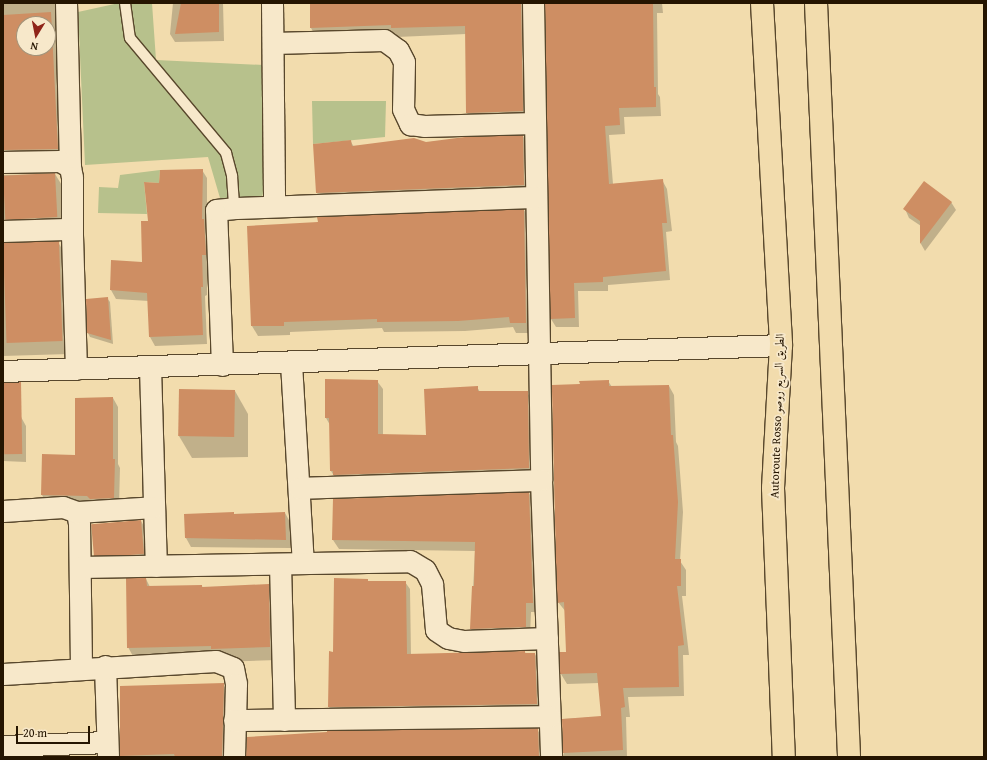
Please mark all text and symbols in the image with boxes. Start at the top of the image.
north arrow [16,16,56,56]
text: N [29,38,39,55]
street label: Autoroute Rosso الطريق السريع روصو [767,333,787,499]
scale bar [18,718,92,744]
text: 20 m [23,724,47,741]

